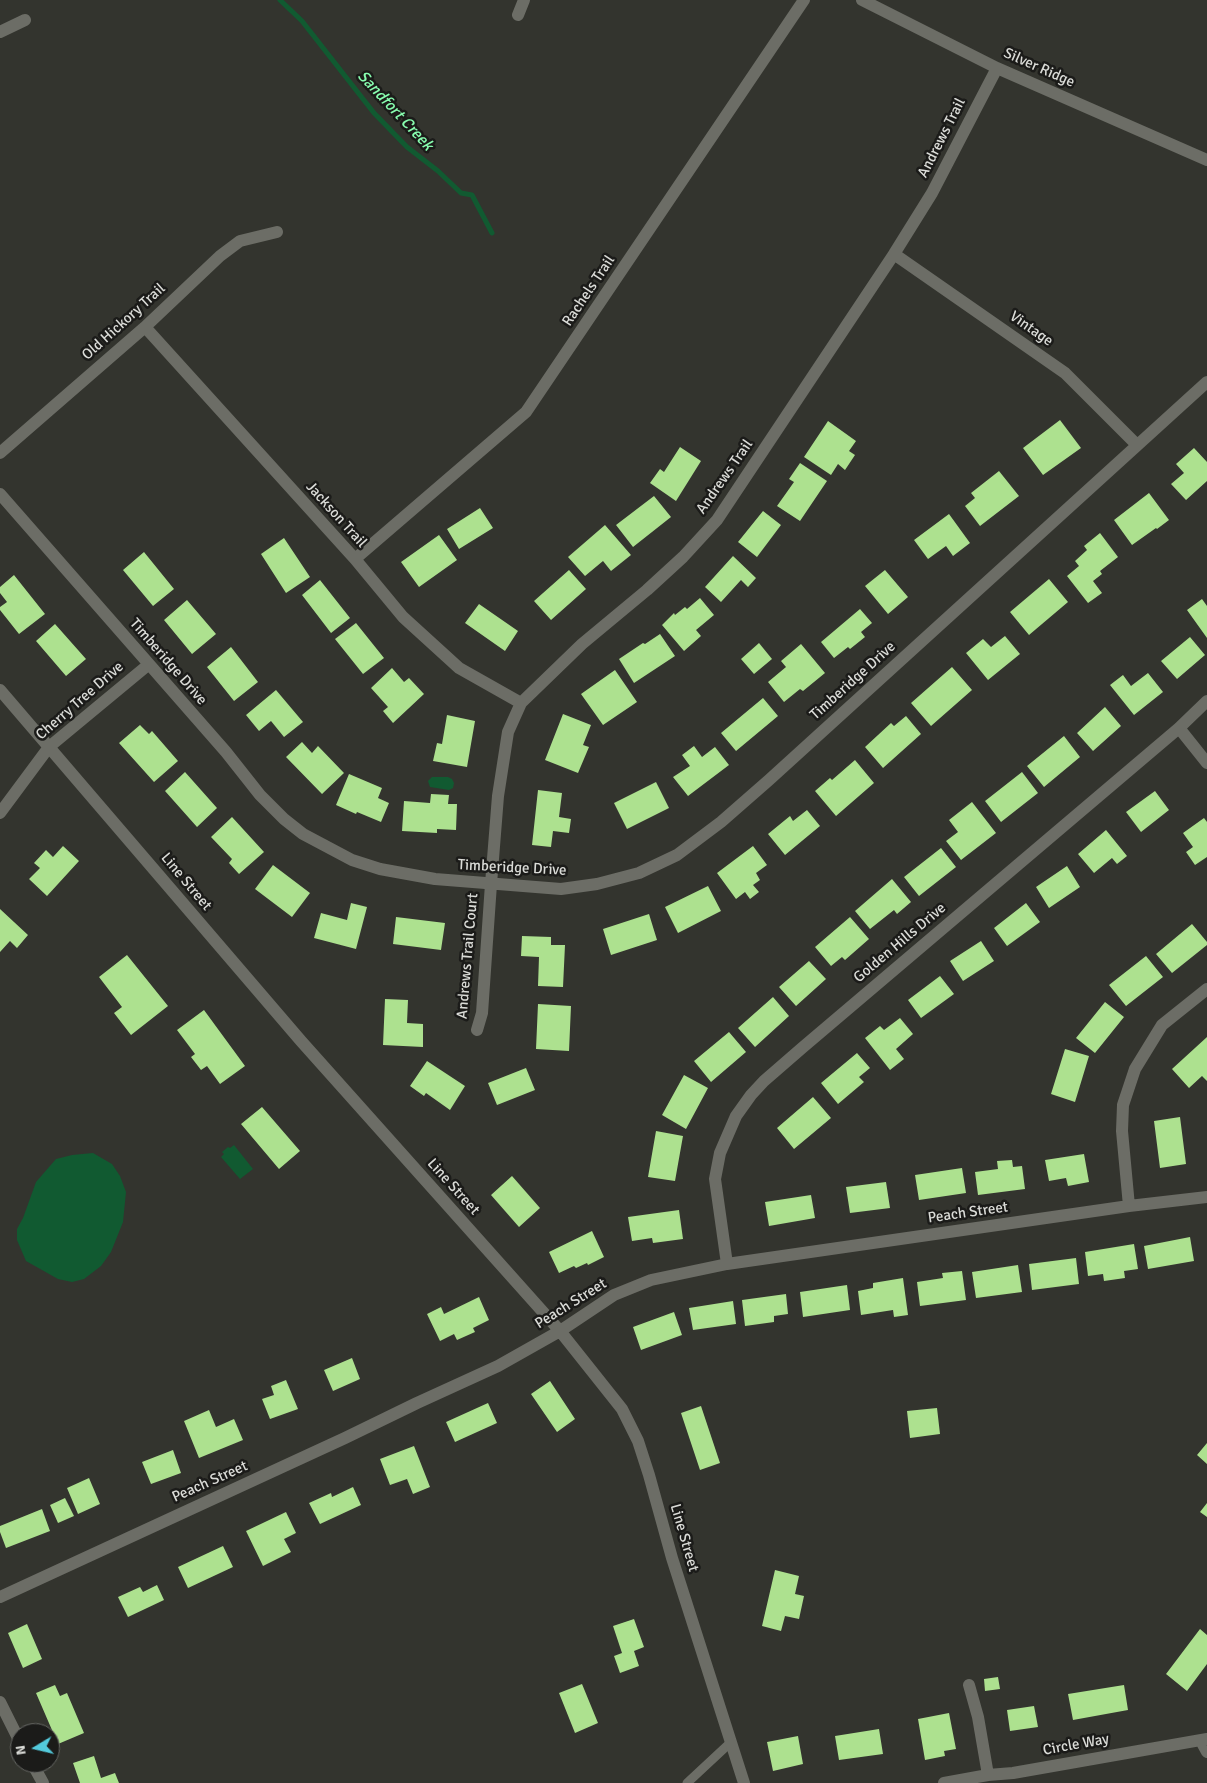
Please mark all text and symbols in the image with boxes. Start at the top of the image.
street label: Silver Ridge [1001,44,1077,92]
water label: Sandfort Creek [353,67,437,155]
street label: Andrews Trail [914,95,970,181]
street label: Rachels Trail [559,252,619,330]
street label: Old Hickory Trail [79,280,169,364]
street label: Vintage [1006,308,1056,350]
street label: Andrews Trail [693,436,757,518]
street label: Jackson Trail [302,478,370,552]
street label: Timberidge Drive [125,615,211,709]
street label: Timberidge Drive [807,638,899,724]
street label: Cherry Tree Drive [33,658,127,744]
street label: Line Street [157,850,215,914]
street label: Timberidge Drive [457,856,567,880]
street label: Andrews Trail Court [454,892,482,1020]
street label: Golden Hills Drive [850,899,950,987]
street label: Line Street [423,1155,483,1219]
street label: Peach Street [927,1198,1009,1228]
street label: Peach Street [532,1275,610,1333]
street label: Peach Street [169,1457,251,1507]
street label: Line Street [666,1502,702,1574]
north arrow [10,1723,60,1773]
street label: Circle Way [1041,1730,1111,1760]
text: N [12,1744,30,1756]

